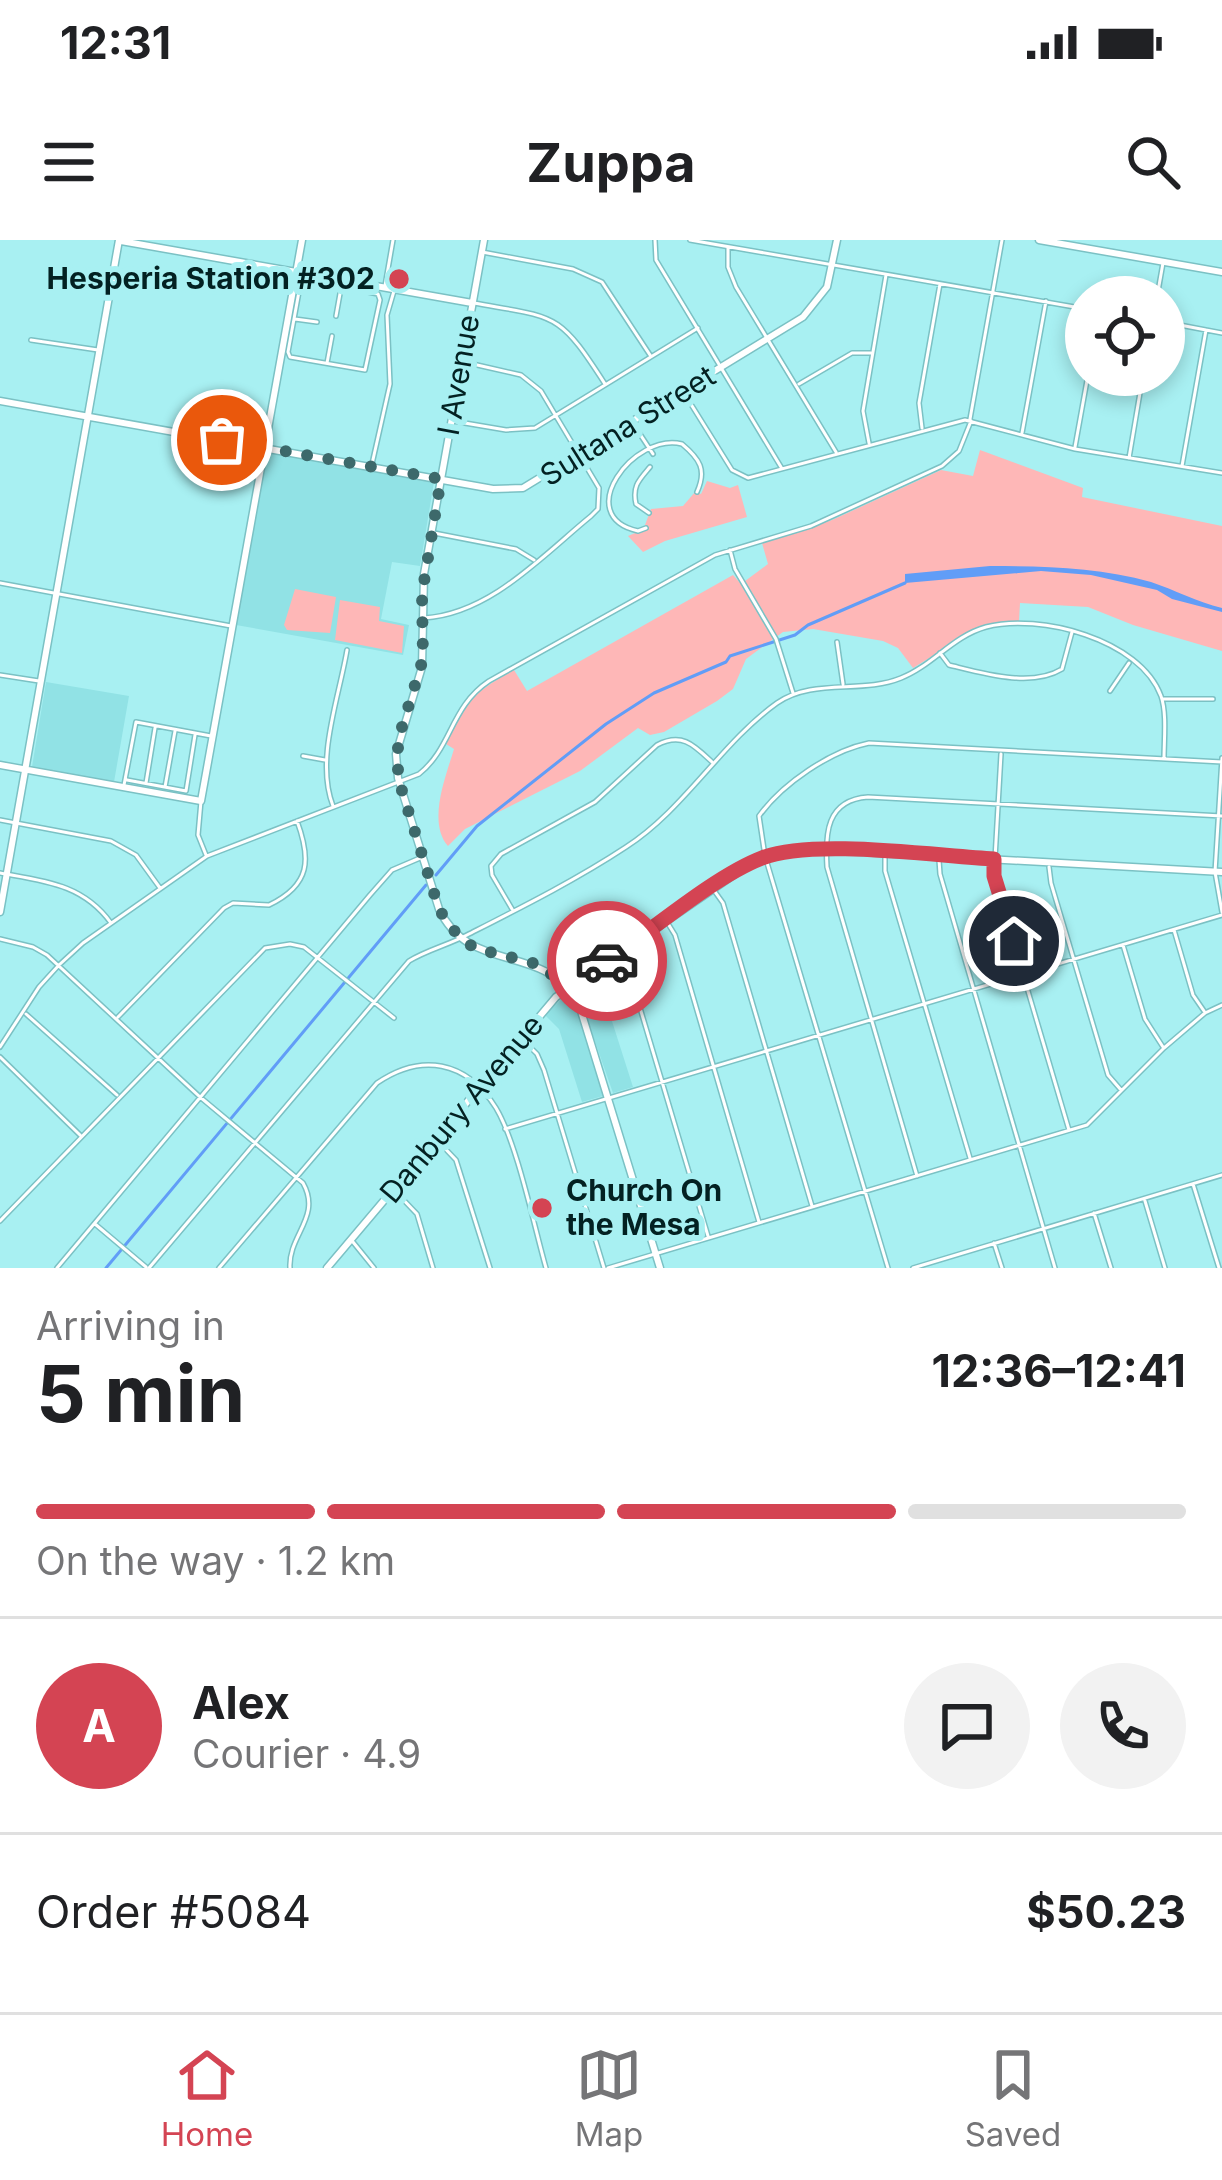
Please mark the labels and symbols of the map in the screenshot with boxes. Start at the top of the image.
place label: Hesperia Station #302 [47,260,375,296]
marker: Hesperia Station #302 [386,266,412,292]
street label: I Avenue [430,312,486,438]
street label: Sultana Street [533,357,722,493]
pin [171,389,273,491]
pin [963,890,1065,992]
courier [547,901,667,1021]
street label: Danbury Avenue [372,1007,550,1210]
place label: Church On the Mesa [566,1172,722,1242]
marker: Church On the Mesa [529,1195,555,1221]

